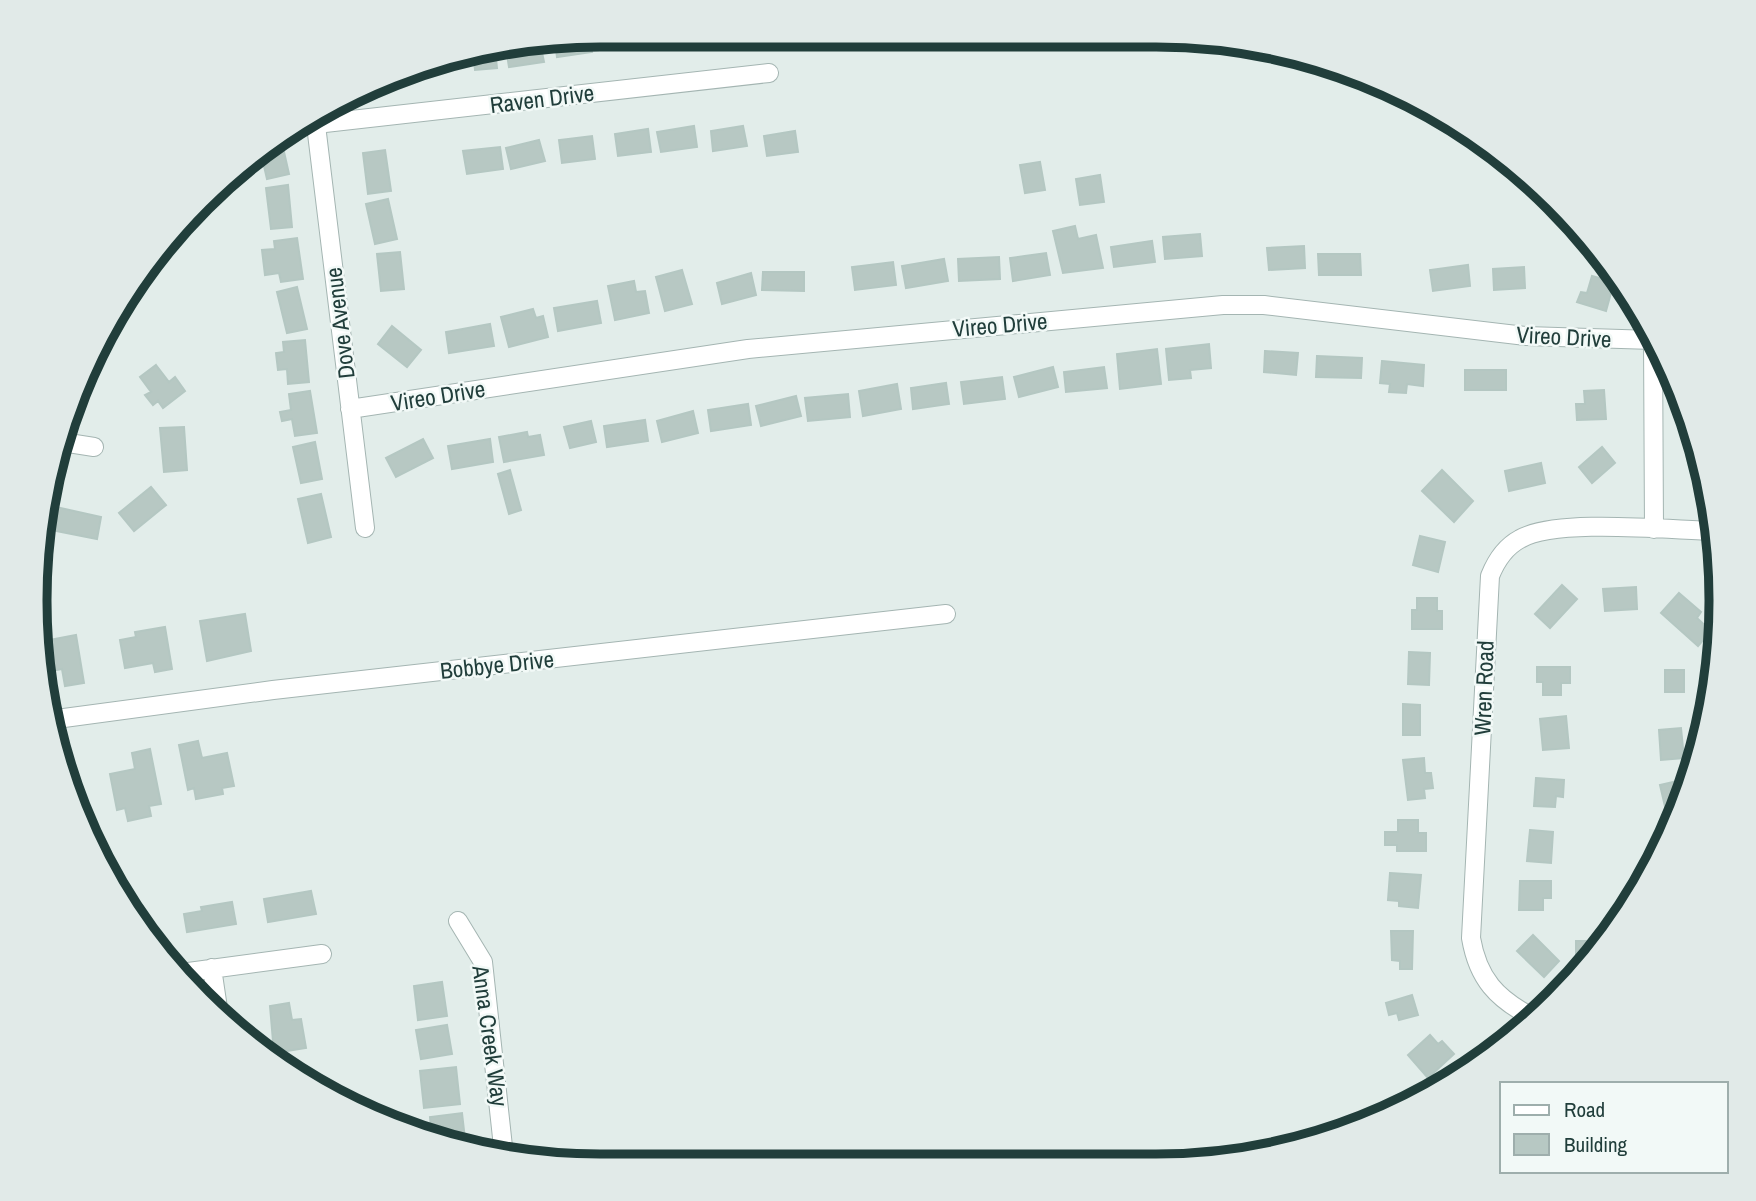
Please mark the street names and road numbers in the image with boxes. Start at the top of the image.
street label: Raven Drive [488,77,596,120]
street label: Dove Avenue [317,266,362,380]
street label: Vireo Drive [951,305,1049,344]
street label: Vireo Drive [1516,319,1612,354]
street label: Vireo Drive [389,373,487,418]
street label: Wren Road [1466,640,1501,736]
street label: Bobbye Drive [439,643,555,686]
street label: Anna Creek Way [465,963,516,1109]

